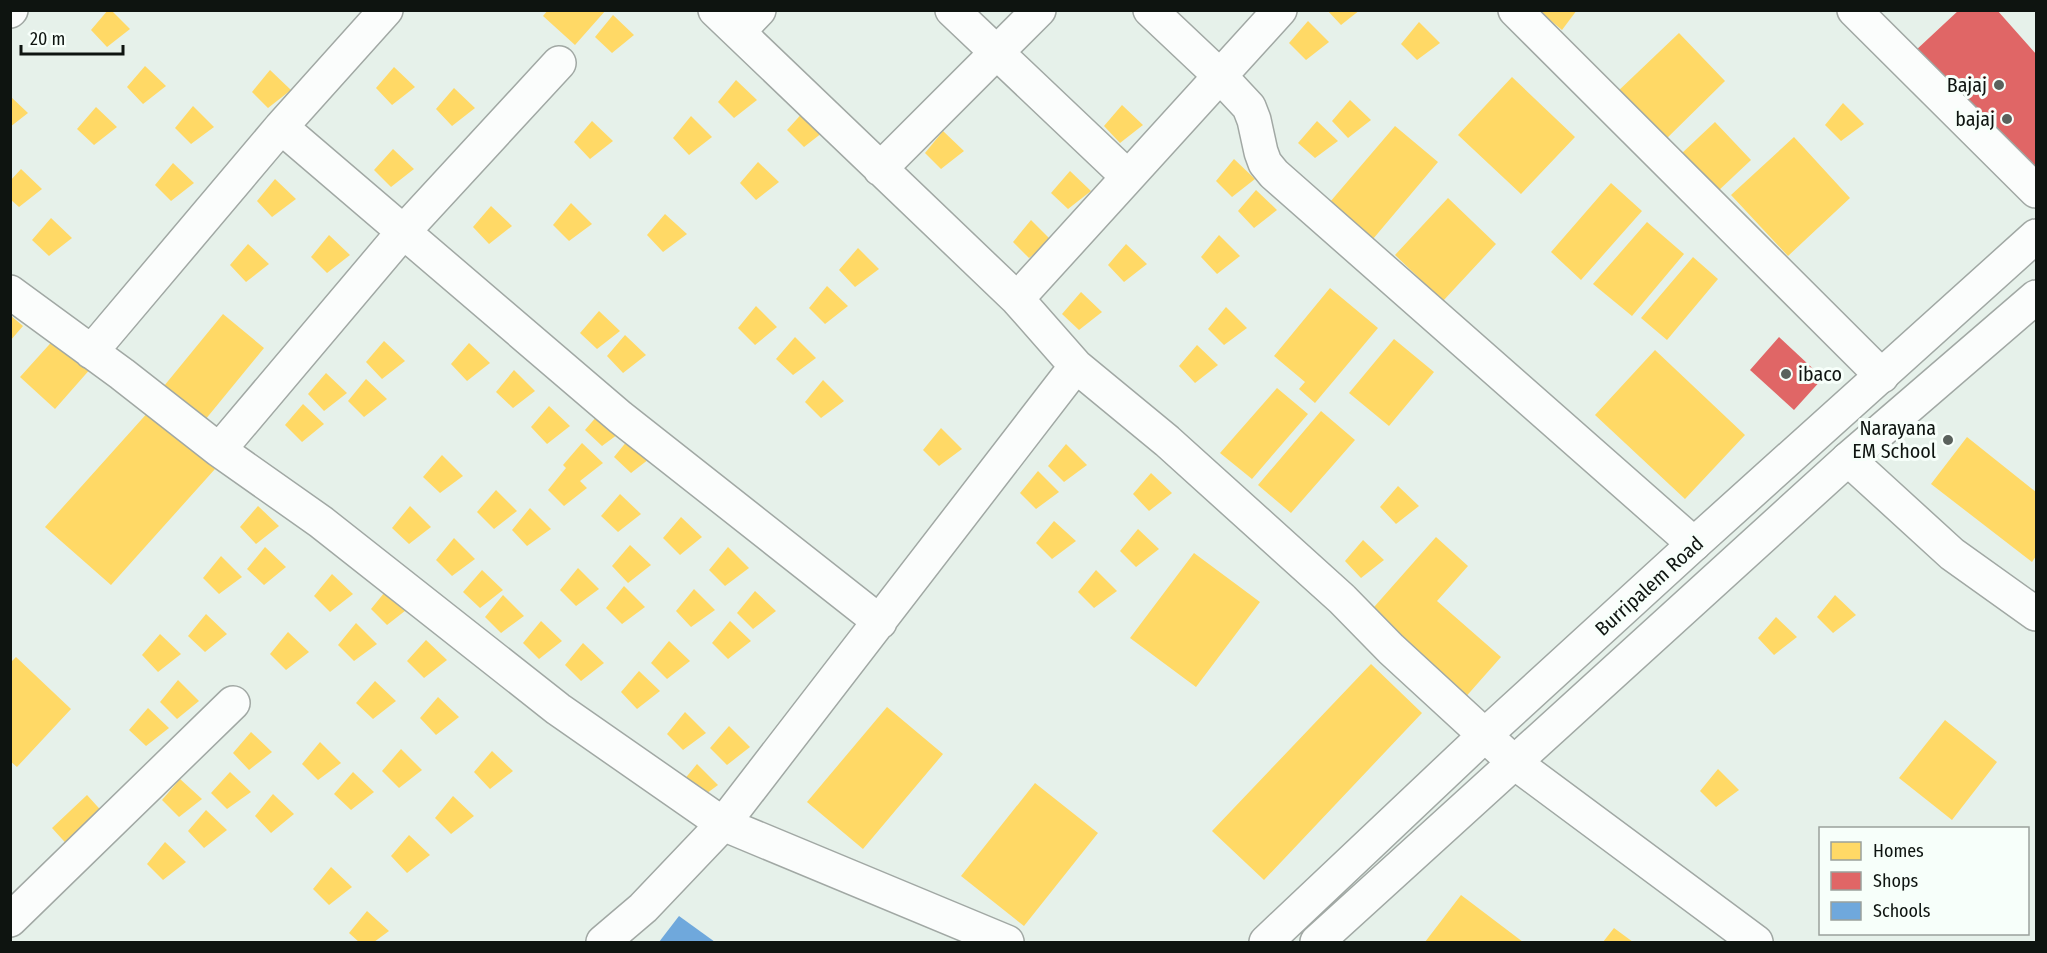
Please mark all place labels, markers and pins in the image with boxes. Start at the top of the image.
place label: Bajaj [1947,73,1987,97]
marker: Bajaj [1992,78,2006,92]
place label: bajaj [1955,107,1995,131]
marker: bajaj [2000,112,2014,126]
place label: ibaco [1798,362,1842,386]
marker: ibaco [1779,367,1793,381]
place label: Narayana EM School [1852,416,1936,463]
marker: Narayana EM School [1941,433,1955,447]

